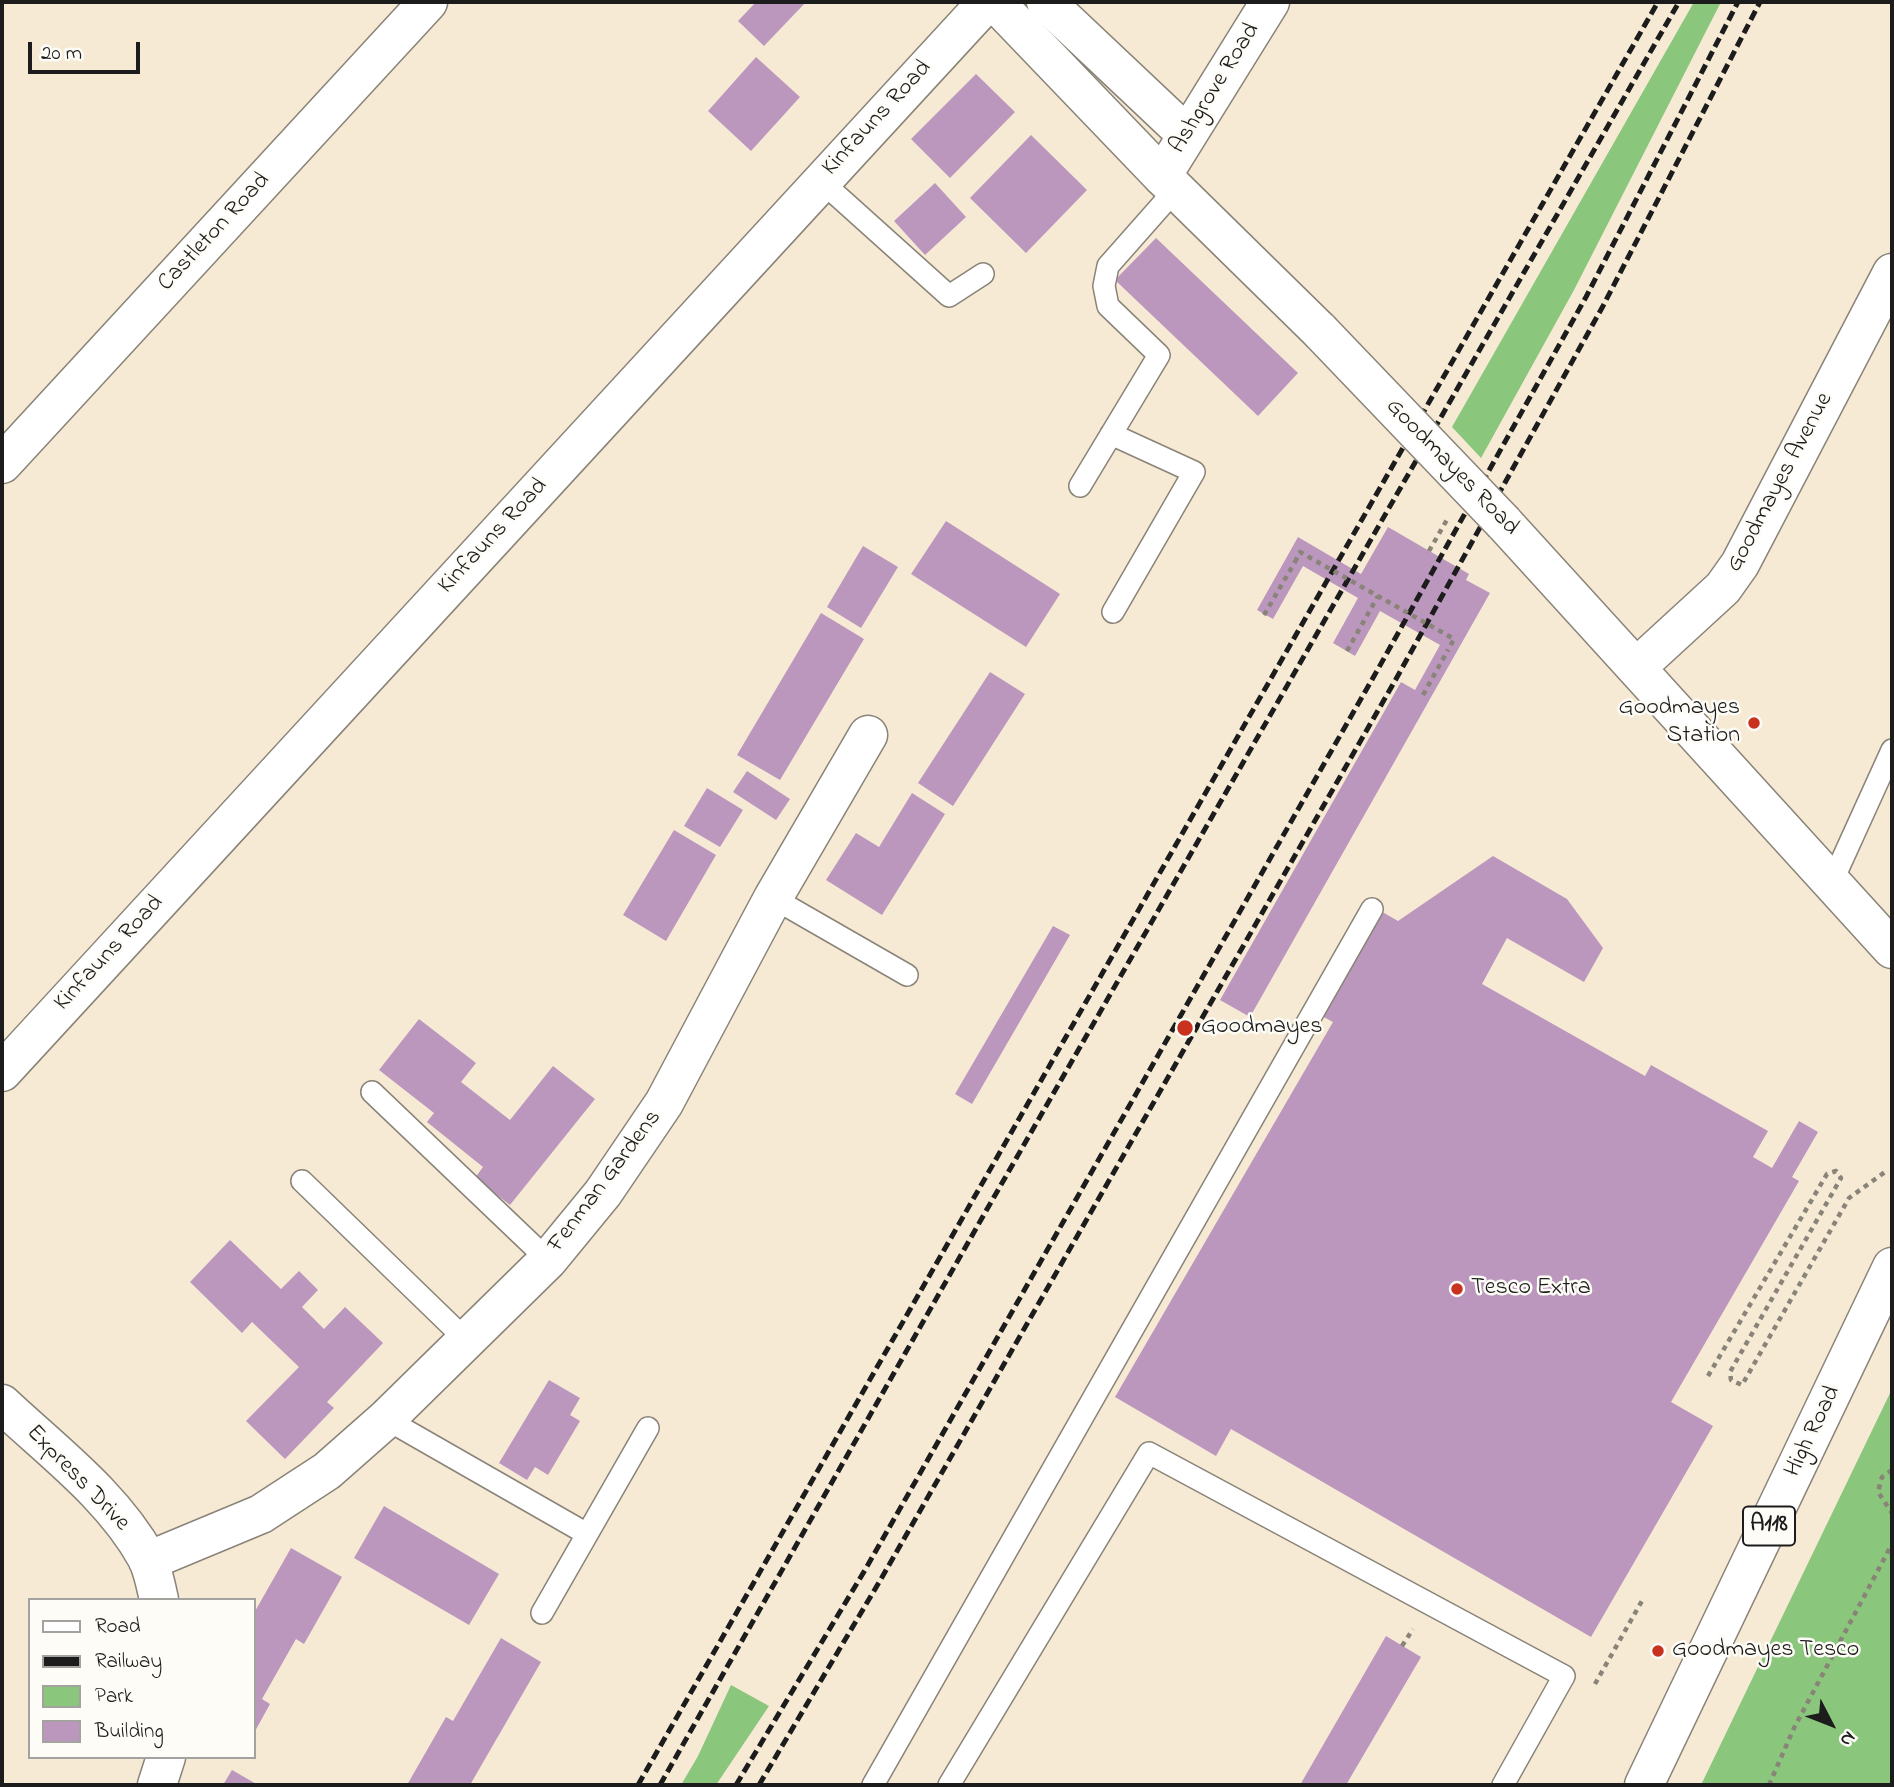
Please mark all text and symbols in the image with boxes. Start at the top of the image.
street label: Ashgrove Road [1165,19,1267,159]
scale bar [32,28,144,72]
text: 20 m [41,39,82,69]
street label: Kinfauns Road [817,55,939,183]
street label: Castleton Road [153,168,277,298]
street label: Goodmayes Avenue [1722,388,1840,578]
street label: Goodmayes Road [1378,393,1524,543]
street label: Kinfauns Road [433,473,555,601]
place label: Goodmayes Station [1619,695,1740,751]
marker: Goodmayes Station [1746,715,1762,731]
street label: Kinfauns Road [49,890,171,1018]
place label: Goodmayes [1201,1014,1322,1042]
marker: Goodmayes [1175,1018,1195,1038]
street label: Fenman Gardens [543,1105,669,1259]
place label: Tesco Extra [1471,1275,1591,1303]
marker: Tesco Extra [1449,1281,1465,1297]
street label: High Road [1780,1382,1848,1482]
street label: Express Drive [19,1420,135,1538]
road number: A118 [1743,1506,1795,1546]
legend [28,1598,256,1759]
text: Road [95,1612,141,1642]
place label: Goodmayes Tesco [1672,1637,1859,1665]
marker: Goodmayes Tesco [1650,1643,1666,1659]
text: Railway [95,1647,162,1677]
text: Park [95,1682,133,1712]
north arrow [1796,1689,1866,1759]
text: Building [95,1717,164,1747]
text: N [1833,1725,1861,1752]

